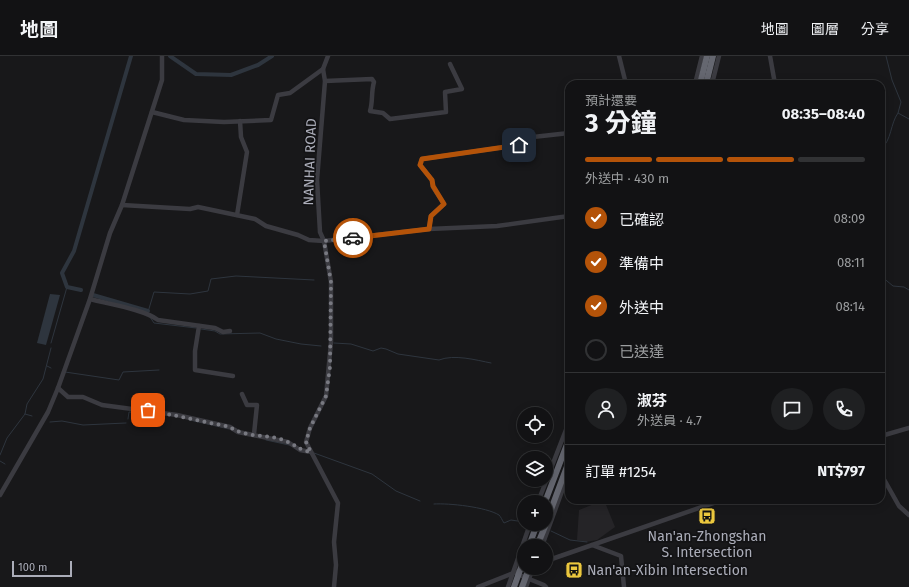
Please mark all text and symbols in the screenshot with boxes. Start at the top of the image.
text: 地圖 [20,18,58,41]
text: 地圖 [761,21,789,38]
text: 圖層 [811,21,839,38]
text: 分享 [861,21,889,38]
text: 預計還要 [585,93,637,108]
text: 08:35–08:40 [782,105,865,123]
text: 3 分鐘 [585,108,657,139]
street label: NANHAI ROAD [300,118,320,206]
pin [502,128,536,162]
icon: home [508,134,530,156]
text: 外送中 · 430 m [585,171,669,186]
icon: check [585,207,607,229]
text: 已確認 [619,211,664,229]
text: 08:09 [834,211,865,226]
courier [333,218,373,258]
icon: car [342,227,364,249]
icon: check [585,251,607,273]
text: 準備中 [619,255,664,273]
text: 08:11 [837,255,865,270]
icon: check [585,295,607,317]
text: 外送中 [619,299,664,317]
text: 08:14 [835,299,865,314]
text: 已送達 [619,343,664,361]
button: person [585,388,627,430]
button: chat [771,388,813,430]
button: phone [823,388,865,430]
text: 淑芬 [637,392,667,410]
pin [131,393,165,427]
icon: bag [137,399,159,421]
map controls [517,407,553,575]
button: locate [517,407,553,443]
text: 外送員 · 4.7 [637,413,702,428]
button: layers [517,451,553,487]
text: NT$797 [817,462,865,480]
text: 訂單 #1254 [585,463,656,481]
button: + [517,495,553,531]
bus stop icon: Nan'an-Zhongshan S. Intersection [697,506,717,526]
place label: Nan'an-Zhongshan S. Intersection [648,528,766,561]
button: − [517,539,553,575]
scale bar [12,559,72,578]
bus stop icon: Nan'an-Xibin Intersection [564,560,584,580]
text: 100 m [18,561,47,574]
place label: Nan'an-Xibin Intersection [587,562,748,579]

